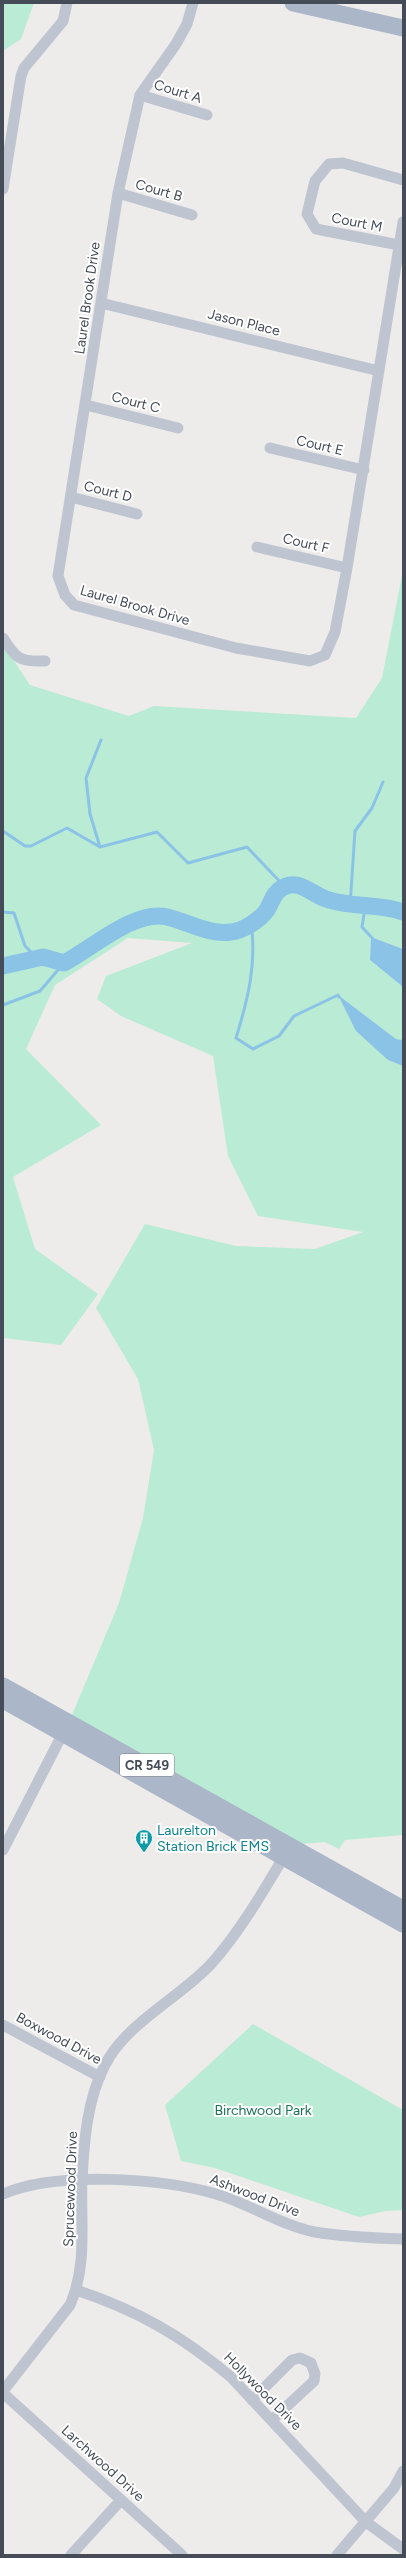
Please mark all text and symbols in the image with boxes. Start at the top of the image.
street label: Court A [152,76,204,107]
street label: Court B [133,176,184,205]
street label: Court M [330,209,384,236]
street label: Laurel Brook Drive [71,240,104,355]
street label: Jason Place [206,305,282,340]
street label: Court C [110,388,162,417]
street label: Court E [295,432,345,459]
street label: Court D [82,477,134,506]
street label: Court F [281,530,331,557]
street label: Laurel Brook Drive [78,582,192,629]
road number: CR 549 [120,1754,174,1776]
place label: Laurelton Station Brick EMS [157,1822,269,1855]
building icon: Laurelton Station Brick EMS [134,1828,154,1853]
street label: Boxwood Drive [13,2009,105,2068]
park label: Birchwood Park [214,2102,312,2119]
street label: Sprucewood Drive [60,2131,81,2247]
street label: Ashwood Drive [208,2171,302,2221]
street label: Hollywood Drive [220,2349,305,2434]
street label: Larchwood Drive [58,2422,148,2505]

